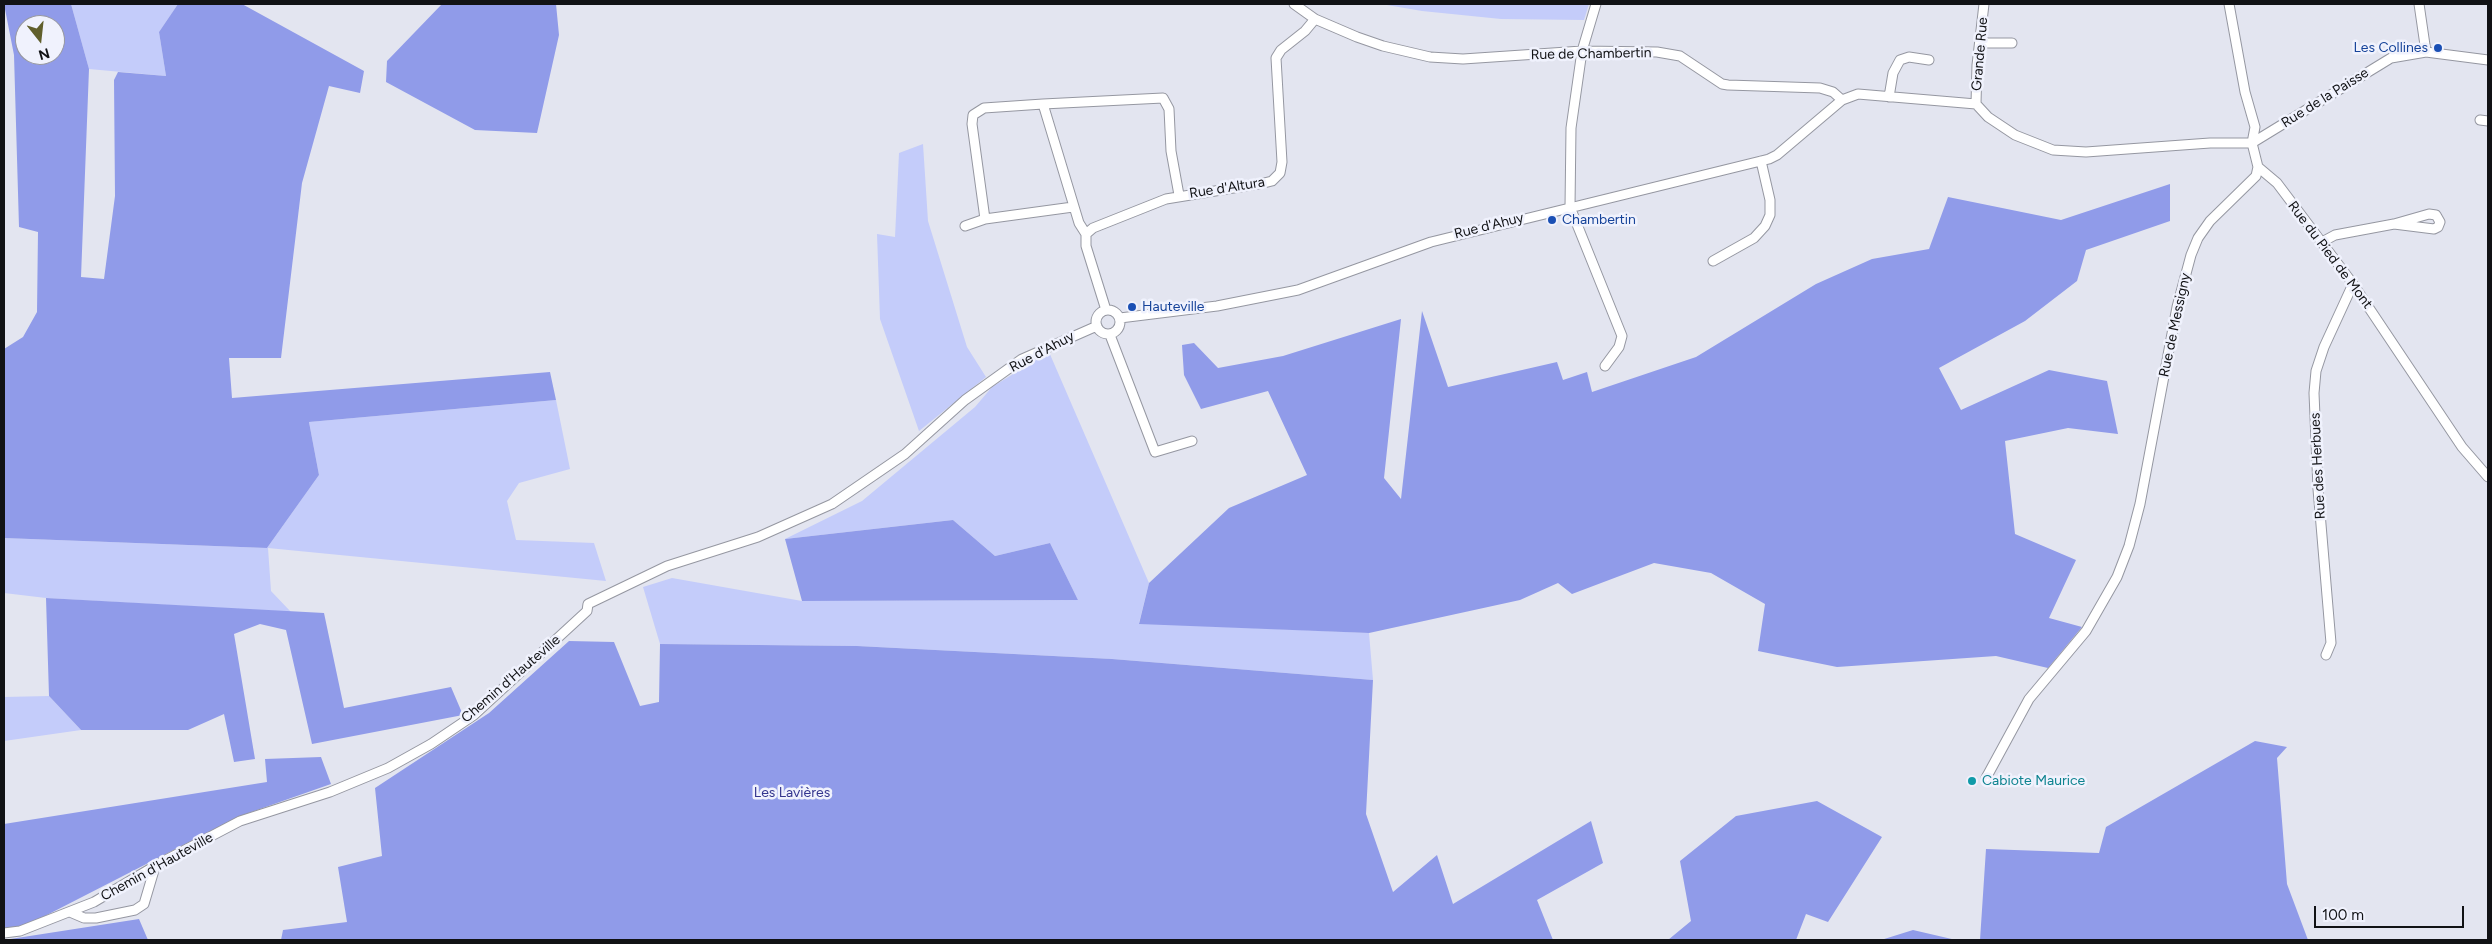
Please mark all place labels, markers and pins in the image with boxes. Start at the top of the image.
place label: Les Collines [2353,40,2428,56]
marker: Les Collines [2432,42,2444,54]
place label: Chambertin [1562,212,1636,228]
marker: Chambertin [1546,214,1558,226]
place label: Hauteville [1142,299,1205,315]
marker: Hauteville [1126,301,1138,313]
place label: Cabiote Maurice [1982,773,2085,789]
marker: Cabiote Maurice [1966,775,1978,787]

